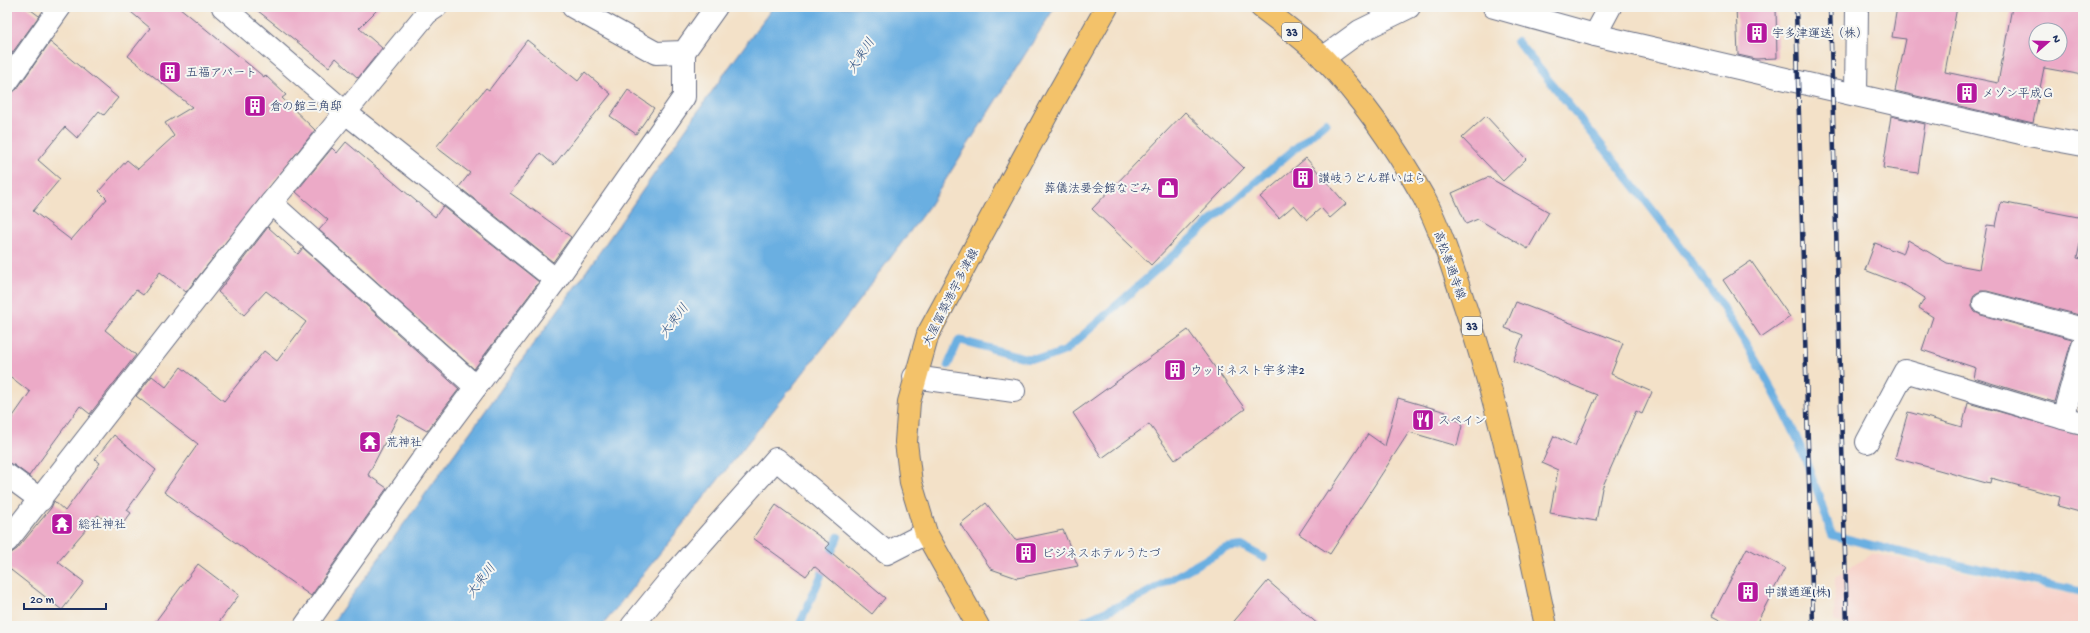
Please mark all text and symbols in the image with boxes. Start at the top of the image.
building icon: 宇多津運送（株） [1744,20,1770,46]
north arrow [2028,22,2068,62]
road number: 33 [1282,23,1302,41]
place label: 宇多津運送（株） [1772,27,1868,42]
text: N [2049,34,2062,45]
water label: 大束川 [844,35,879,77]
building icon: 五福アパート [157,59,183,85]
place label: 五福アパート [186,66,257,81]
building icon: メゾン平成Ｇ [1954,80,1980,106]
place label: メゾン平成Ｇ [1982,87,2054,102]
building icon: 倉の館三角邸 [242,93,268,119]
place label: 倉の館三角邸 [270,100,342,115]
building icon: 讃岐うどん群いはら [1290,165,1316,191]
place label: 讃岐うどん群いはら [1318,172,1426,187]
shop icon: 葬儀法要会館なごみ [1155,175,1181,201]
place label: 葬儀法要会館なごみ [1044,182,1152,197]
street label: 高松善通寺線 [1429,229,1468,302]
street label: 大屋冨築港宇多津線 [920,246,983,349]
water label: 大束川 [656,301,693,342]
road number: 33 [1462,317,1482,335]
building icon: ウッドネスト宇多津2 [1162,357,1188,383]
place label: ウッドネスト宇多津2 [1190,364,1305,379]
restaurant icon: スペイン [1410,407,1436,433]
place label: スペイン [1438,415,1486,429]
temple icon: 荒神社 [357,429,383,455]
place label: 荒神社 [386,436,422,451]
temple icon: 総社神社 [49,511,75,537]
place label: 総社神社 [78,518,126,533]
building icon: ビジネスホテルうたづ [1013,540,1039,566]
place label: ビジネスホテルうたづ [1042,548,1161,562]
water label: 大束川 [463,561,500,602]
building icon: 中讃通運(株) [1735,579,1761,605]
scale bar [24,585,106,611]
place label: 中讃通運(株) [1764,586,1831,601]
text: 20 m [30,594,55,608]

